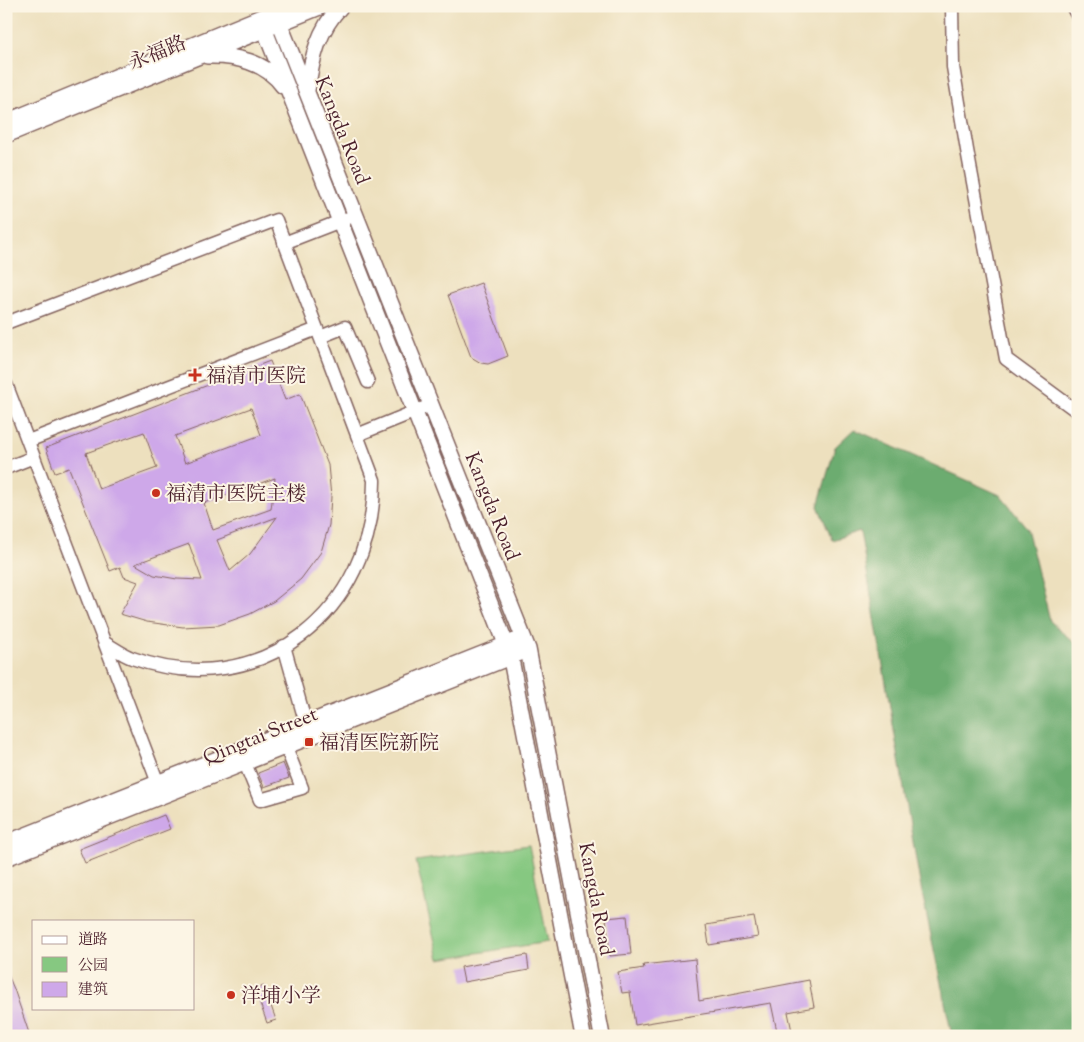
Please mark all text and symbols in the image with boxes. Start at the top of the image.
street label: 永福路 [125,30,191,79]
street label: Kangda Road [306,72,376,190]
place label: 福清市医院 [206,363,306,392]
marker: 福清市医院 [188,368,202,382]
street label: Kangda Road [456,448,526,566]
place label: 福清市医院主楼 [166,481,306,510]
marker: 福清市医院主楼 [150,487,162,499]
street label: Qingtai Street [199,701,323,774]
place label: 福清医院新院 [319,730,439,759]
marker: 福清医院新院 [303,736,315,748]
street label: Kangda Road [569,840,620,959]
legend [32,920,195,1010]
text: 道路 [78,930,108,951]
text: 公园 [78,956,108,977]
text: 建筑 [78,980,108,1001]
place label: 洋埔小学 [241,983,321,1012]
marker: 洋埔小学 [225,989,237,1001]

